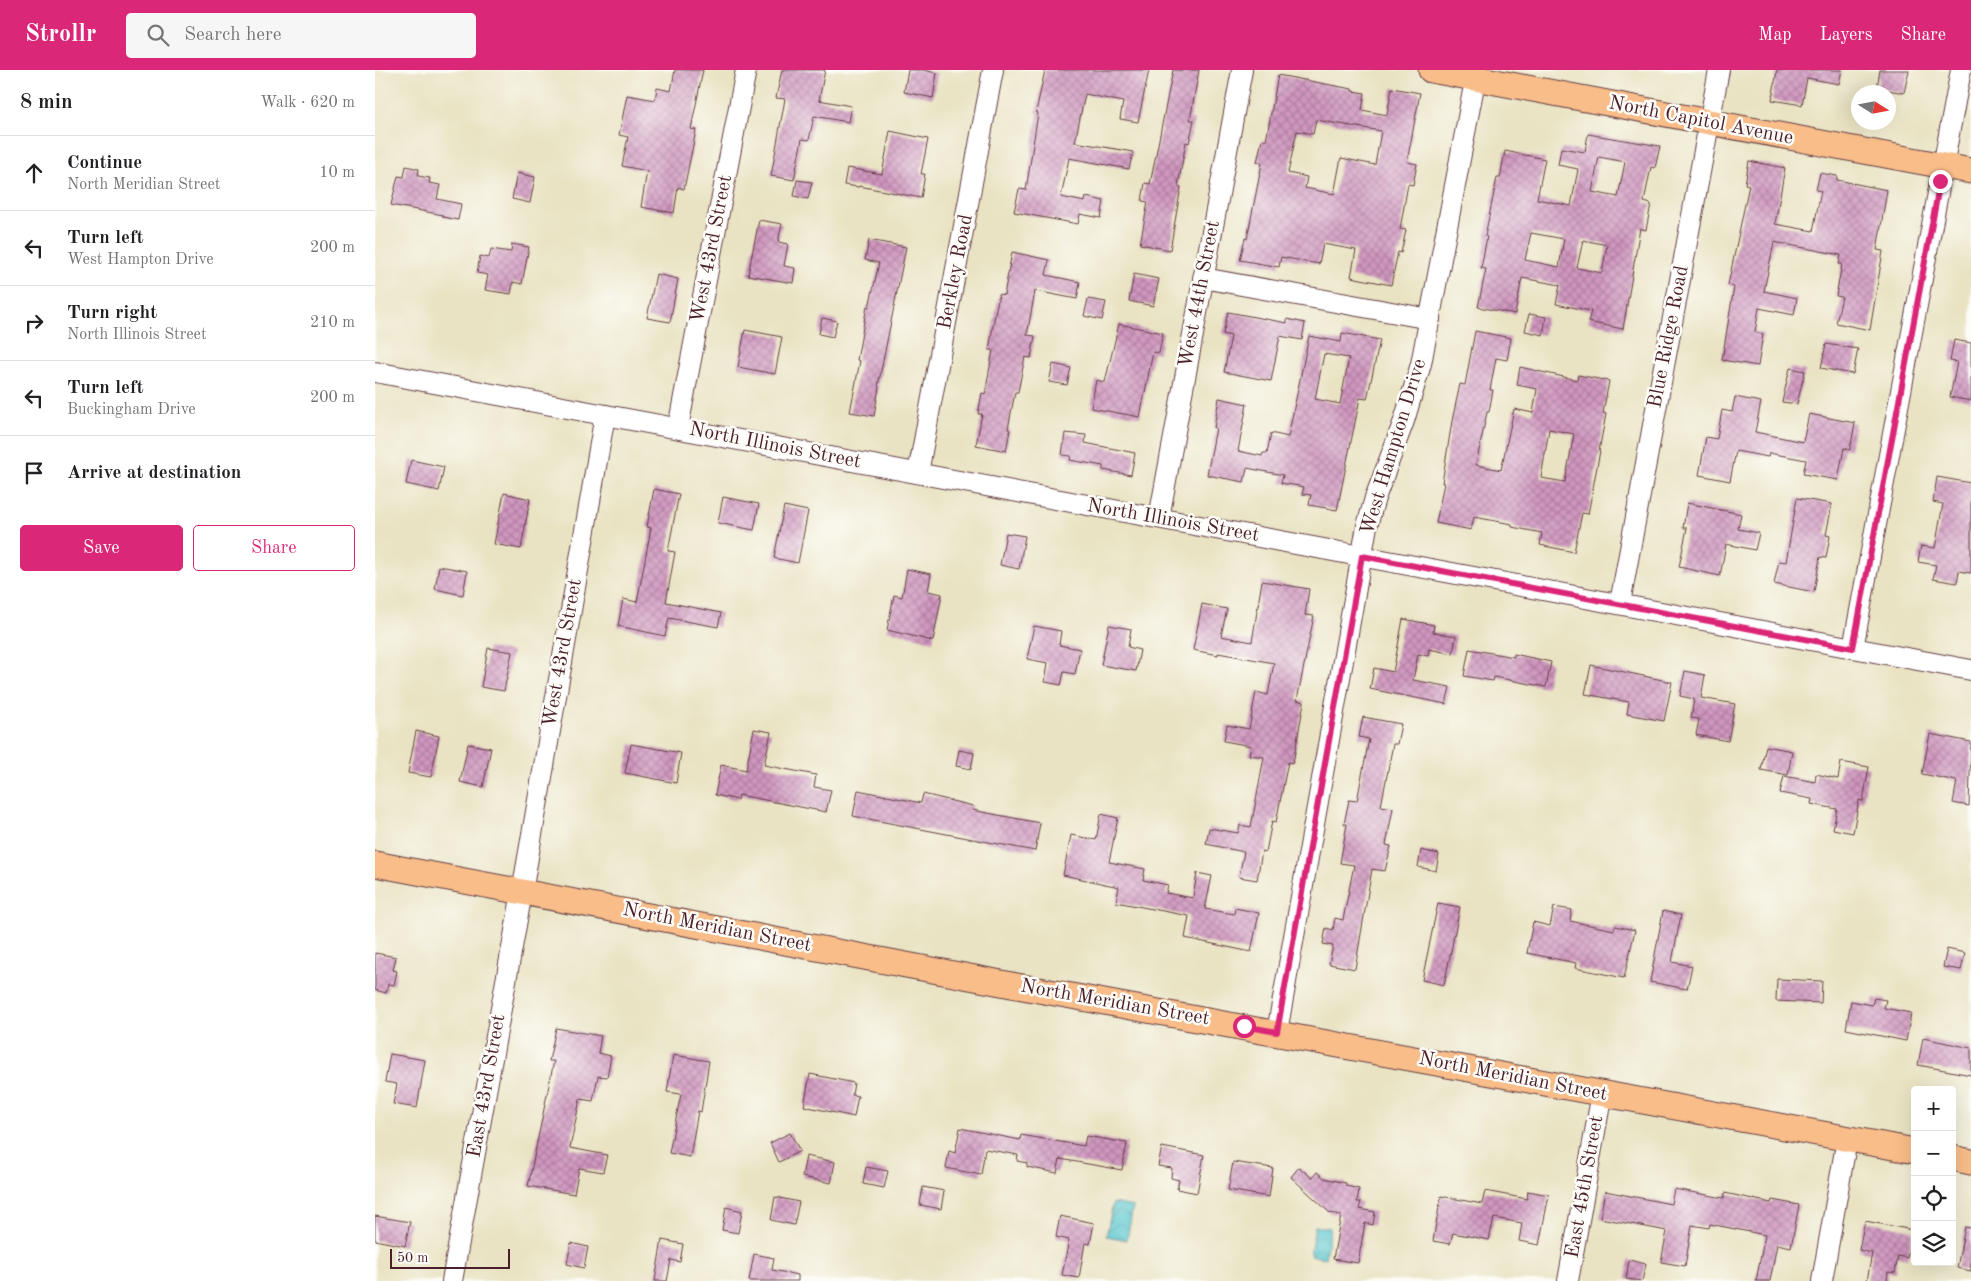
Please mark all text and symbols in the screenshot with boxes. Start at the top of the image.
search box [126,13,476,58]
icon: search [144,21,172,49]
text: Strollr [25,23,96,47]
text: Search here [184,26,282,45]
text: Map [1758,26,1792,44]
text: Layers [1820,26,1872,44]
text: Share [1900,26,1946,44]
north arrow [1851,85,1896,130]
text: 8 min [20,92,73,113]
street label: North Capitol Avenue [1607,93,1795,149]
text: Walk · 620 m [260,95,355,111]
text: Continue [67,154,142,173]
icon: ahead [20,159,48,187]
text: 10 m [319,165,355,181]
route end [1929,170,1952,193]
street label: West 43rd Street [688,173,736,325]
text: North Meridian Street [67,177,220,193]
street label: Berkley Road [935,213,977,331]
street label: West 44th Street [1176,219,1224,369]
text: Turn left [67,229,144,248]
icon: left [20,234,48,262]
text: 200 m [310,240,355,256]
text: West Hampton Drive [67,252,214,268]
street label: Blue Ridge Road [1645,264,1693,410]
text: Turn right [67,304,157,323]
icon: right [20,309,48,337]
text: 210 m [310,315,355,331]
text: North Illinois Street [67,327,207,343]
street label: West Hampton Drive [1358,356,1430,538]
text: Turn left [67,379,144,398]
icon: left [20,384,48,412]
text: 200 m [310,390,355,406]
text: Buckingham Drive [67,402,196,418]
street label: North Illinois Street [687,420,863,472]
icon: arrive [20,459,48,487]
text: Arrive at destination [67,464,241,483]
street label: North Illinois Street [1085,496,1261,546]
button: Save [20,525,183,571]
button: Share [193,525,355,571]
street label: West 43rd Street [540,577,586,729]
street label: North Meridian Street [621,900,813,956]
street label: North Meridian Street [1019,977,1211,1029]
street label: East 43rd Street [465,1013,509,1159]
route start [1233,1015,1256,1038]
street label: North Meridian Street [1417,1049,1609,1105]
map controls [1911,1086,1956,1266]
button: + [1911,1086,1956,1131]
street label: East 45th Street [1563,1114,1607,1260]
button: − [1911,1131,1956,1176]
button: locate [1911,1176,1956,1221]
button: layers [1911,1221,1956,1266]
scale bar [390,1246,510,1269]
text: 50 m [397,1251,428,1265]

